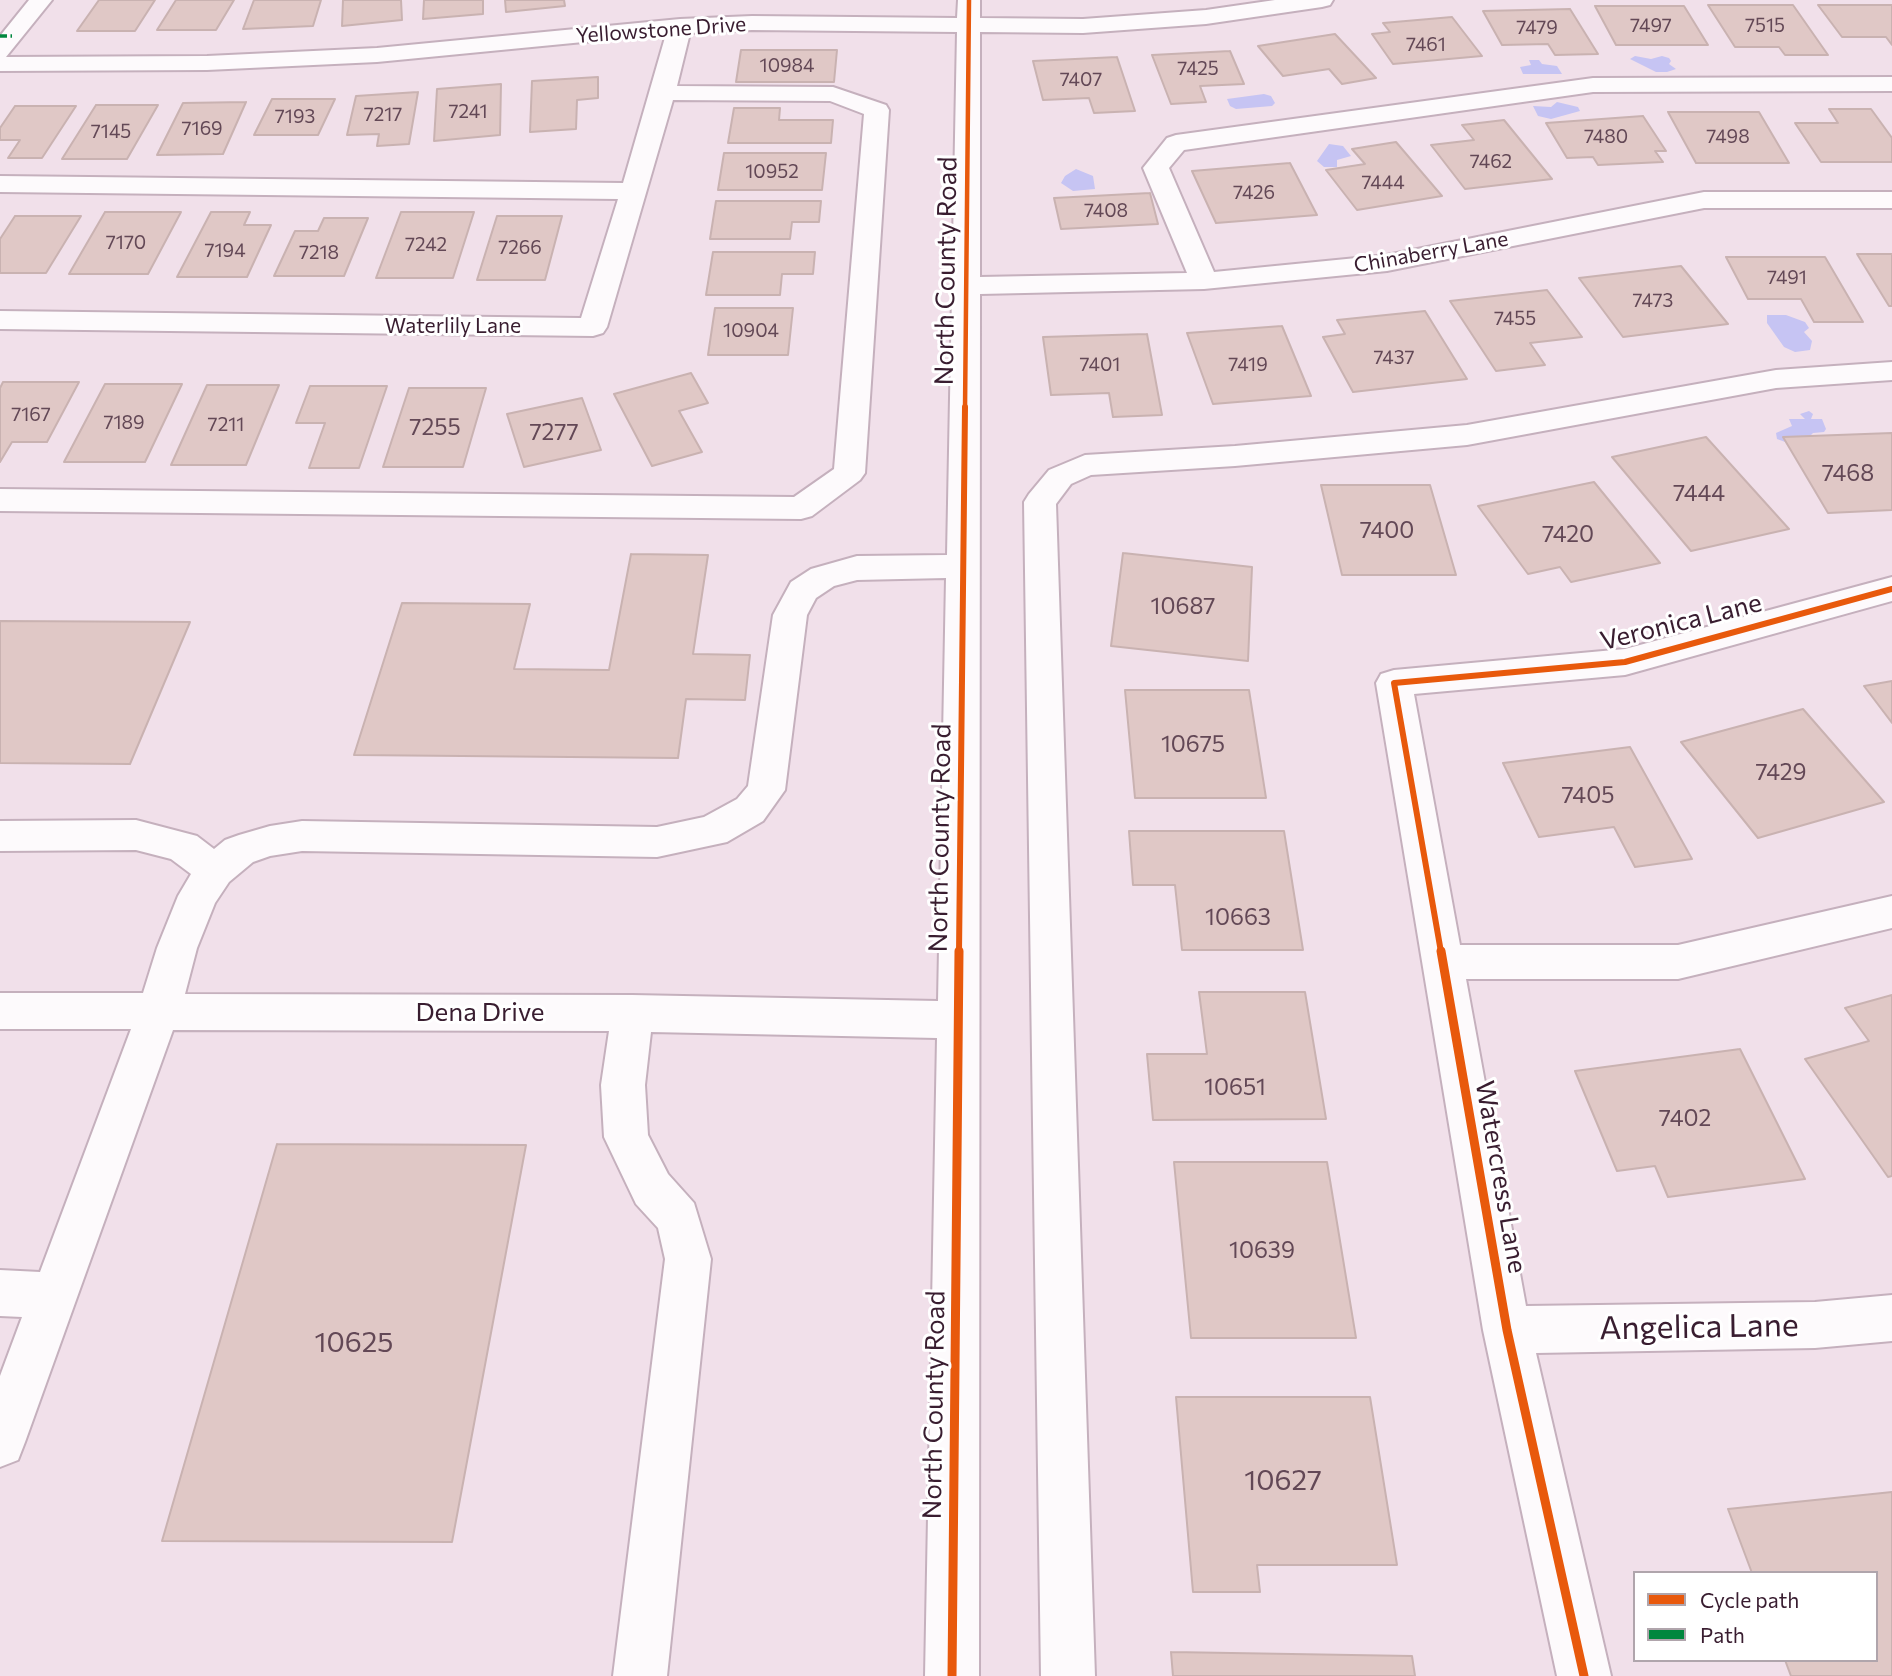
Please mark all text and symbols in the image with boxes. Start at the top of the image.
street label: Yellowstone Drive [575,11,747,49]
house number: 7497 [1630,15,1672,37]
house number: 7515 [1745,15,1785,37]
house number: 7479 [1516,17,1558,39]
house number: 7461 [1406,34,1446,56]
house number: 10984 [760,55,814,77]
house number: 7425 [1177,58,1219,80]
house number: 7407 [1060,69,1102,91]
house number: 7241 [448,101,488,123]
house number: 7217 [364,104,402,126]
house number: 7193 [275,106,315,128]
house number: 7169 [182,118,222,140]
house number: 7145 [91,121,131,143]
house number: 7480 [1584,126,1628,148]
house number: 7498 [1706,126,1750,148]
house number: 7462 [1470,151,1512,173]
street label: North County Road [928,156,964,386]
house number: 10952 [745,161,799,183]
house number: 7444 [1361,172,1405,194]
house number: 7426 [1233,182,1275,204]
house number: 7408 [1084,200,1128,222]
street label: Chinaberry Lane [1352,226,1510,278]
house number: 7170 [106,232,146,254]
house number: 7242 [405,234,447,256]
house number: 7266 [498,237,542,259]
house number: 7194 [204,240,246,262]
house number: 7218 [299,242,339,264]
house number: 7491 [1767,267,1807,289]
house number: 7473 [1633,290,1673,312]
house number: 7455 [1494,308,1536,330]
street label: Waterlily Lane [385,313,521,339]
house number: 10904 [723,320,779,342]
house number: 7437 [1373,347,1415,369]
house number: 7401 [1080,354,1120,376]
house number: 7419 [1228,354,1268,376]
house number: 7167 [11,404,51,426]
house number: 7189 [103,412,145,434]
house number: 7255 [409,413,461,441]
house number: 7211 [208,414,244,436]
house number: 7277 [529,418,579,446]
house number: 7468 [1822,459,1874,487]
house number: 7444 [1673,479,1725,507]
house number: 7400 [1360,516,1414,544]
house number: 7420 [1542,520,1594,548]
street label: Veronica Lane [1597,587,1765,657]
house number: 10687 [1151,592,1215,620]
street label: North County Road [922,723,958,953]
house number: 10675 [1161,730,1225,758]
house number: 7429 [1756,758,1806,786]
house number: 7405 [1562,781,1614,809]
house number: 10663 [1205,903,1271,931]
street label: Dena Drive [415,996,545,1028]
house number: 10651 [1204,1073,1266,1101]
street label: Watercress Lane [1469,1078,1533,1276]
house number: 7402 [1659,1104,1711,1132]
house number: 10639 [1229,1236,1295,1264]
street label: North County Road [916,1290,952,1520]
street label: Angelica Lane [1599,1306,1799,1348]
house number: 10625 [315,1326,393,1360]
house number: 10627 [1244,1464,1322,1498]
legend [1633,1571,1878,1662]
text: Cycle path [1700,1587,1799,1612]
text: Path [1700,1622,1745,1647]

